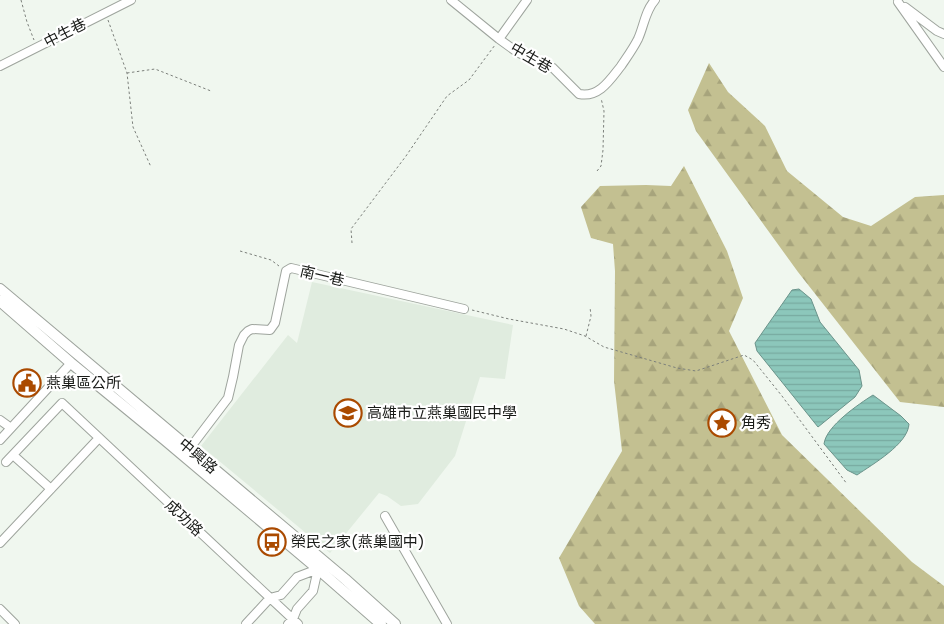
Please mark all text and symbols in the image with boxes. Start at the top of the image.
street label: 中生巷 [40,13,90,52]
street label: 中生巷 [507,37,556,78]
street label: 南一巷 [298,260,346,291]
public building icon: 燕巢區公所 [12,368,42,398]
place label: 燕巢區公所 [46,372,121,393]
school or university icon: 高雄市立燕巢國民中學 [333,398,363,428]
place label: 高雄市立燕巢國民中學 [367,402,517,423]
place icon: 角秀 [707,408,737,438]
place label: 角秀 [741,412,771,433]
street label: 中興路 [174,433,222,478]
street label: 成功路 [161,495,208,541]
bus stop icon: 榮民之家(燕巢國中) [257,527,287,557]
place label: 榮民之家(燕巢國中) [291,531,425,552]

